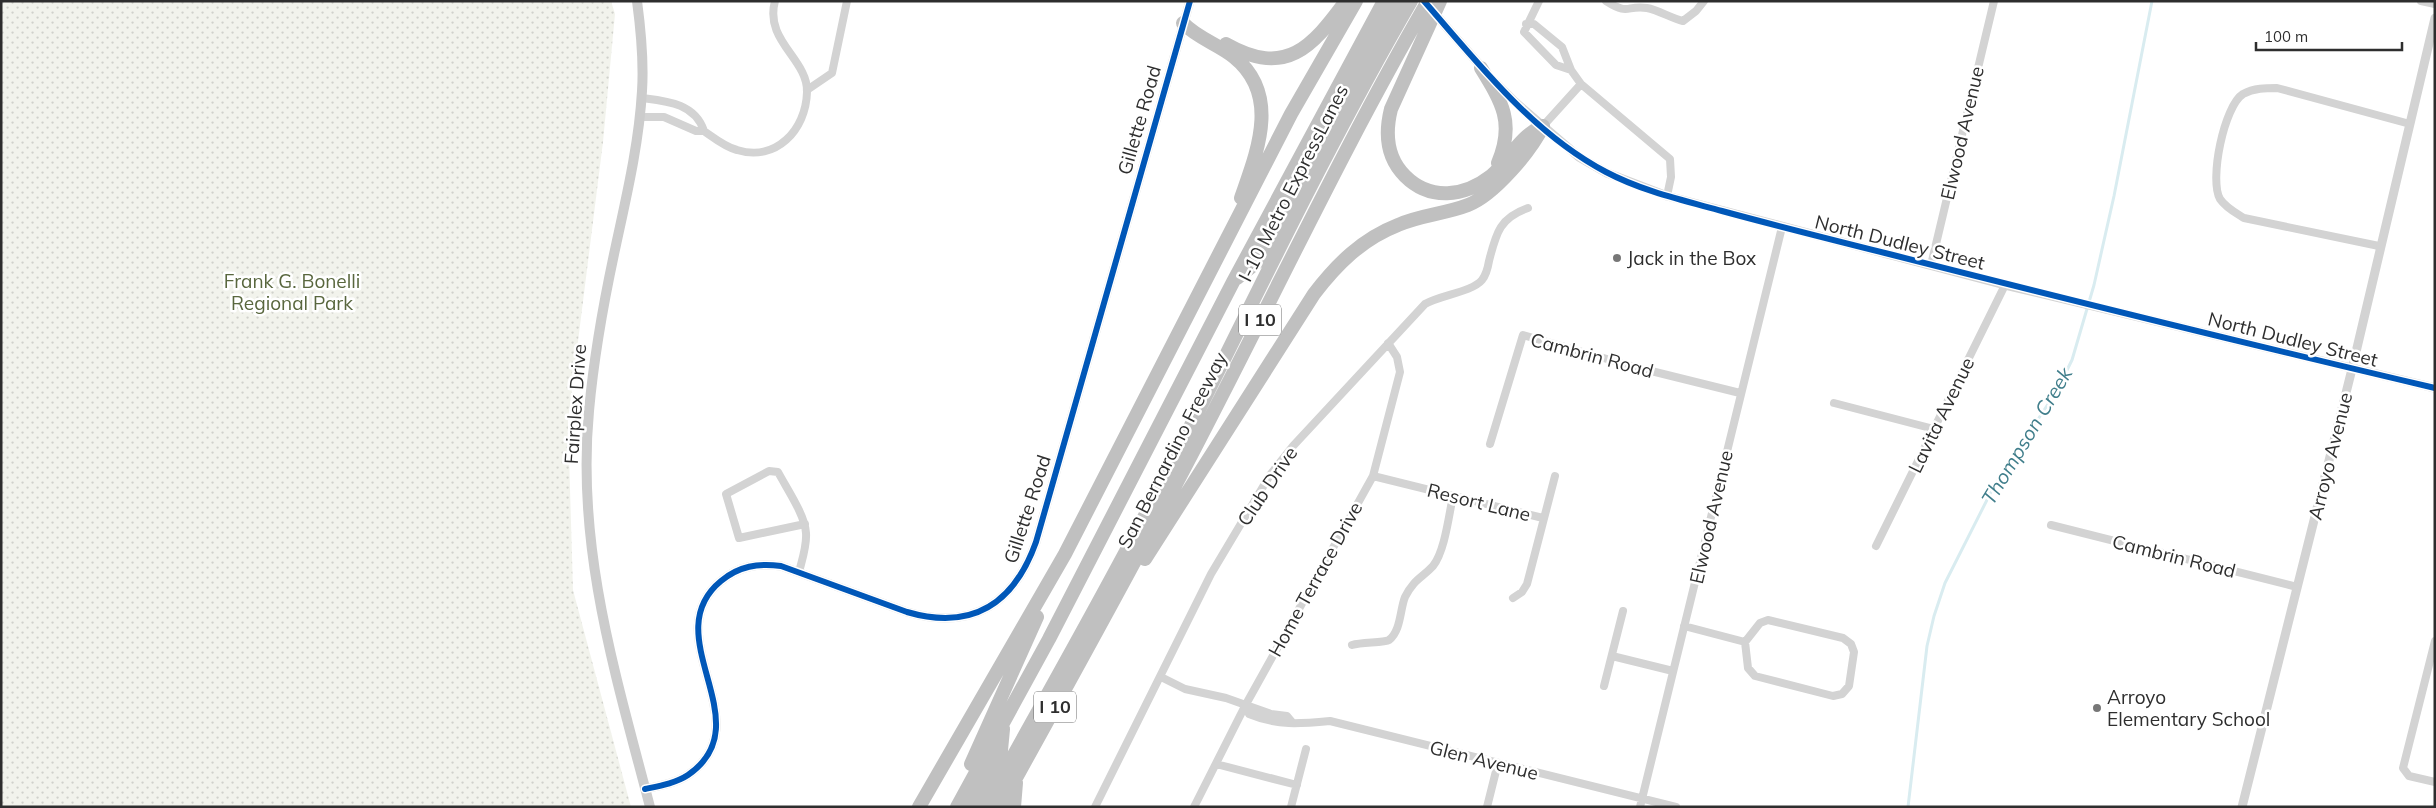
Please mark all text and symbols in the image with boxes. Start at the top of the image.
scale bar [2256,20,2402,52]
text: 100 m [2264,27,2308,46]
street label: Gillette Road [1112,63,1166,177]
street label: Elwood Avenue [1935,64,1989,202]
street label: I-10 Metro ExpressLanes [1233,80,1353,286]
street label: North Dudley Street [1813,209,1988,275]
place label: Jack in the Box [1627,246,1756,270]
marker: Jack in the Box [1611,252,1623,264]
park label: Frank G. Bonelli Regional Park [224,269,360,315]
road number: I 10 [1239,304,1281,336]
street label: North Dudley Street [2206,306,2381,372]
street label: Cambrin Road [1528,327,1656,383]
street label: Fairplex Drive [559,343,591,465]
street label: San Bernardino Freeway [1112,348,1232,552]
street label: Lavita Avenue [1903,353,1979,477]
water label: Thompson Creek [1976,362,2078,509]
street label: Arroyo Avenue [2303,390,2357,522]
street label: Club Drive [1232,442,1302,530]
street label: Elwood Avenue [1684,448,1738,586]
street label: Gillette Road [998,452,1056,566]
street label: Resort Lane [1425,478,1533,526]
street label: Home Terrace Drive [1263,497,1367,661]
street label: Cambrin Road [2110,529,2238,583]
place label: Arroyo Elementary School [2107,685,2270,731]
road number: I 10 [1034,692,1076,722]
marker: Arroyo Elementary School [2091,702,2103,714]
street label: Glen Avenue [1427,735,1541,785]

